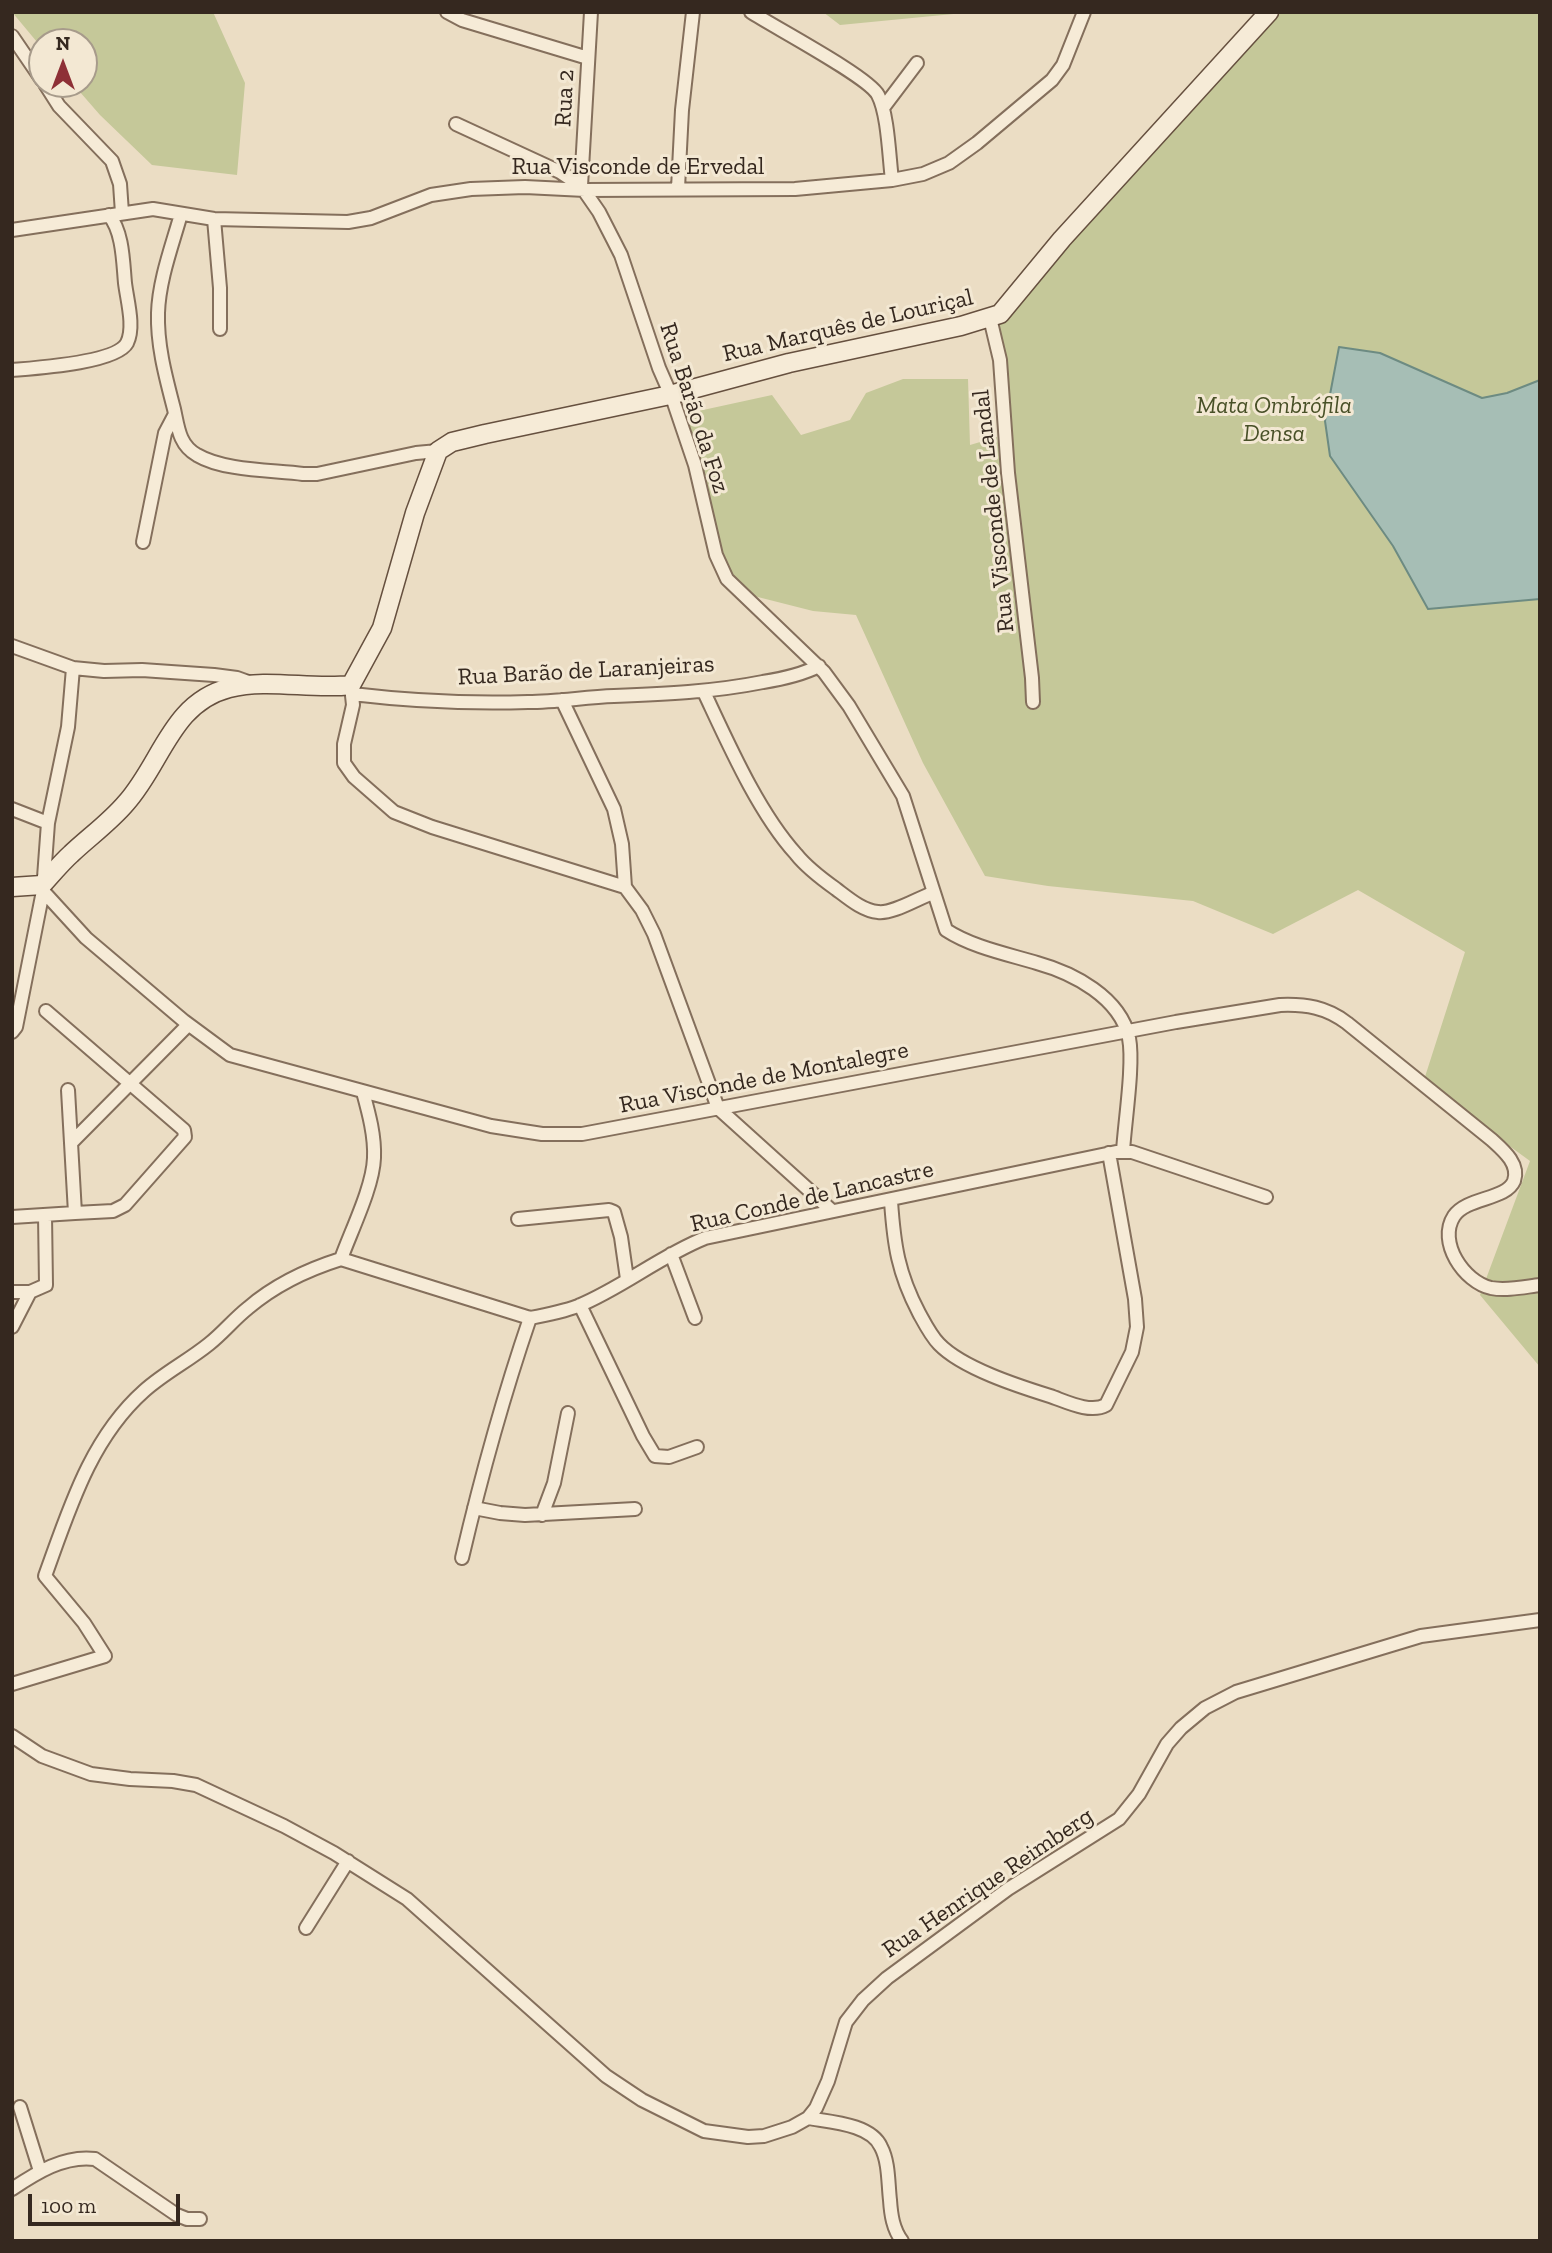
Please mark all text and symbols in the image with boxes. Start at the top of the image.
north arrow [28,28,98,98]
text: N [56,32,70,55]
street label: Rua 2 [549,68,581,128]
street label: Rua Visconde de Ervedal [511,153,765,181]
street label: Rua Marquês de Louriçal [720,283,976,369]
street label: Rua Barão da Foz [653,319,735,497]
street label: Rua Visconde de Landal [967,388,1021,634]
park label: Mata Ombrófila Densa [1196,392,1352,448]
street label: Rua Barão de Laranjeiras [457,650,715,692]
street label: Rua Visconde de Montalegre [617,1036,911,1120]
street label: Rua Conde de Lancastre [688,1155,936,1239]
street label: Rua Henrique Reimberg [877,1802,1099,1964]
scale bar [32,2180,184,2224]
text: 100 m [41,2193,96,2218]

